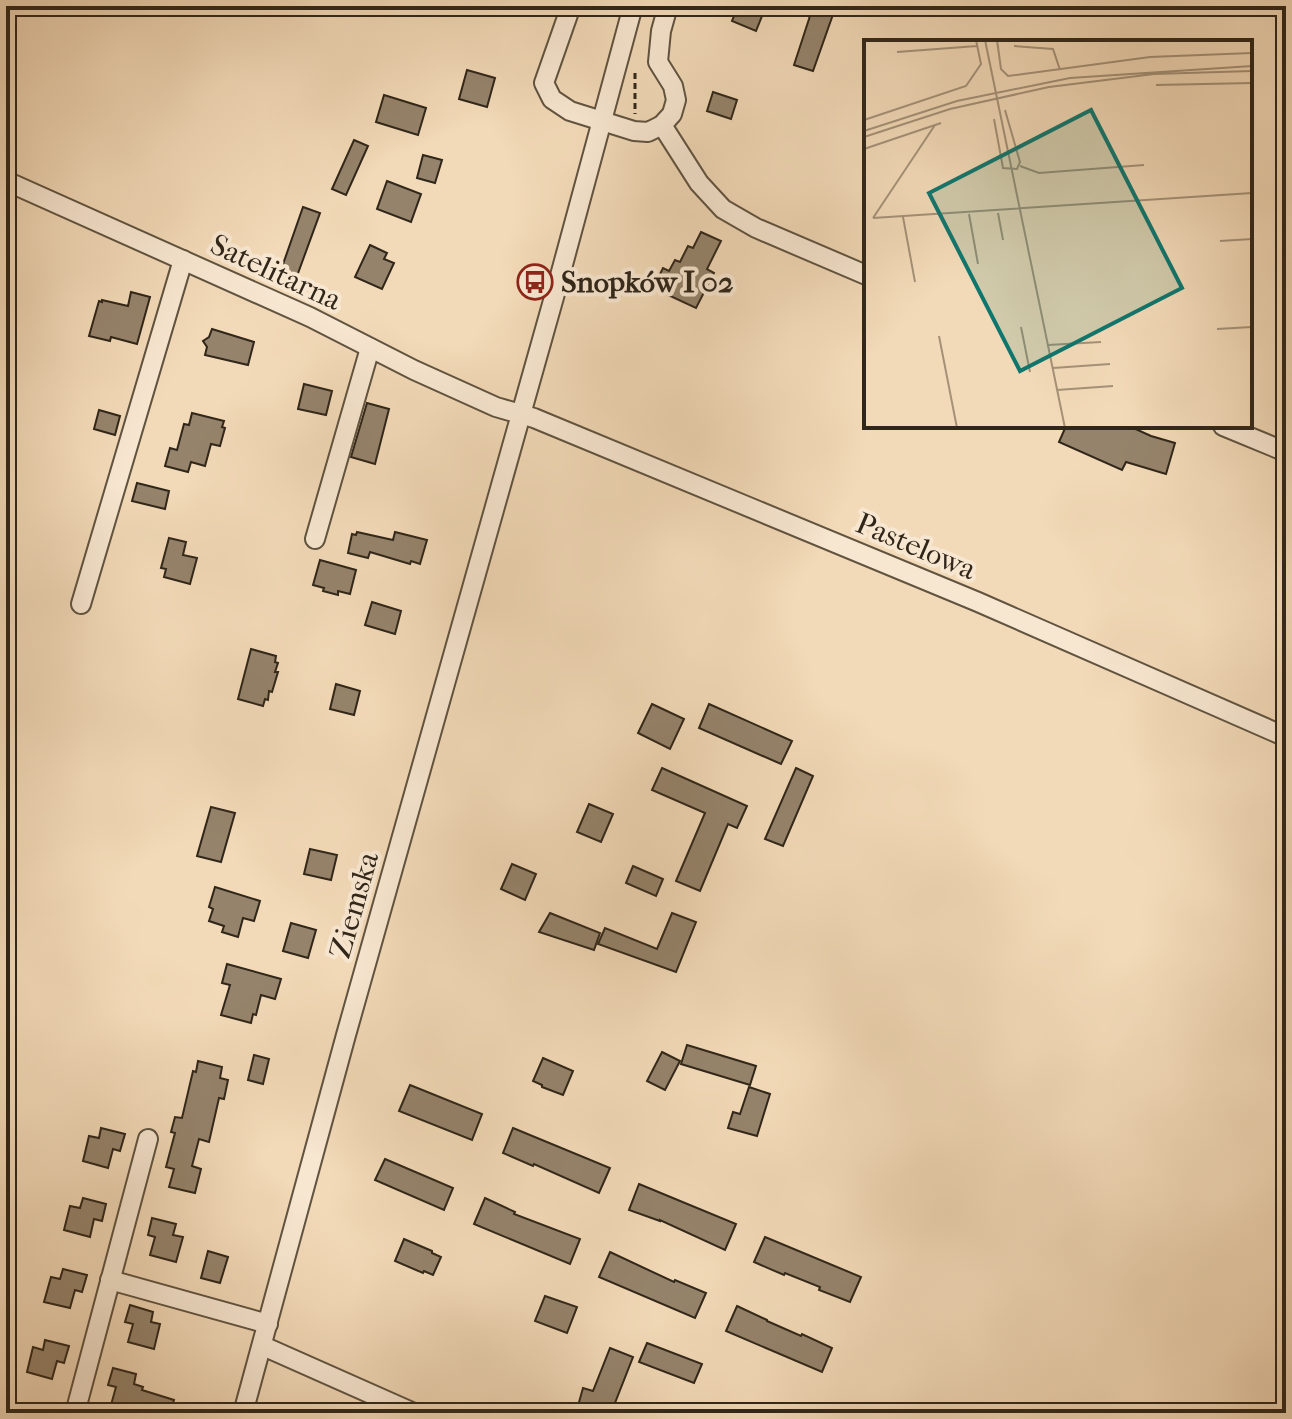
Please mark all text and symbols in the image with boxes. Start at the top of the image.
inset map [864,40,1252,428]
street label: Satelitarna [205,227,348,318]
bus stop icon: Snopków I 02 [516,263,554,301]
place label: Snopków I 02 [561,265,733,300]
street label: Pastelowa [851,506,982,588]
street label: Ziemska [323,847,387,962]

